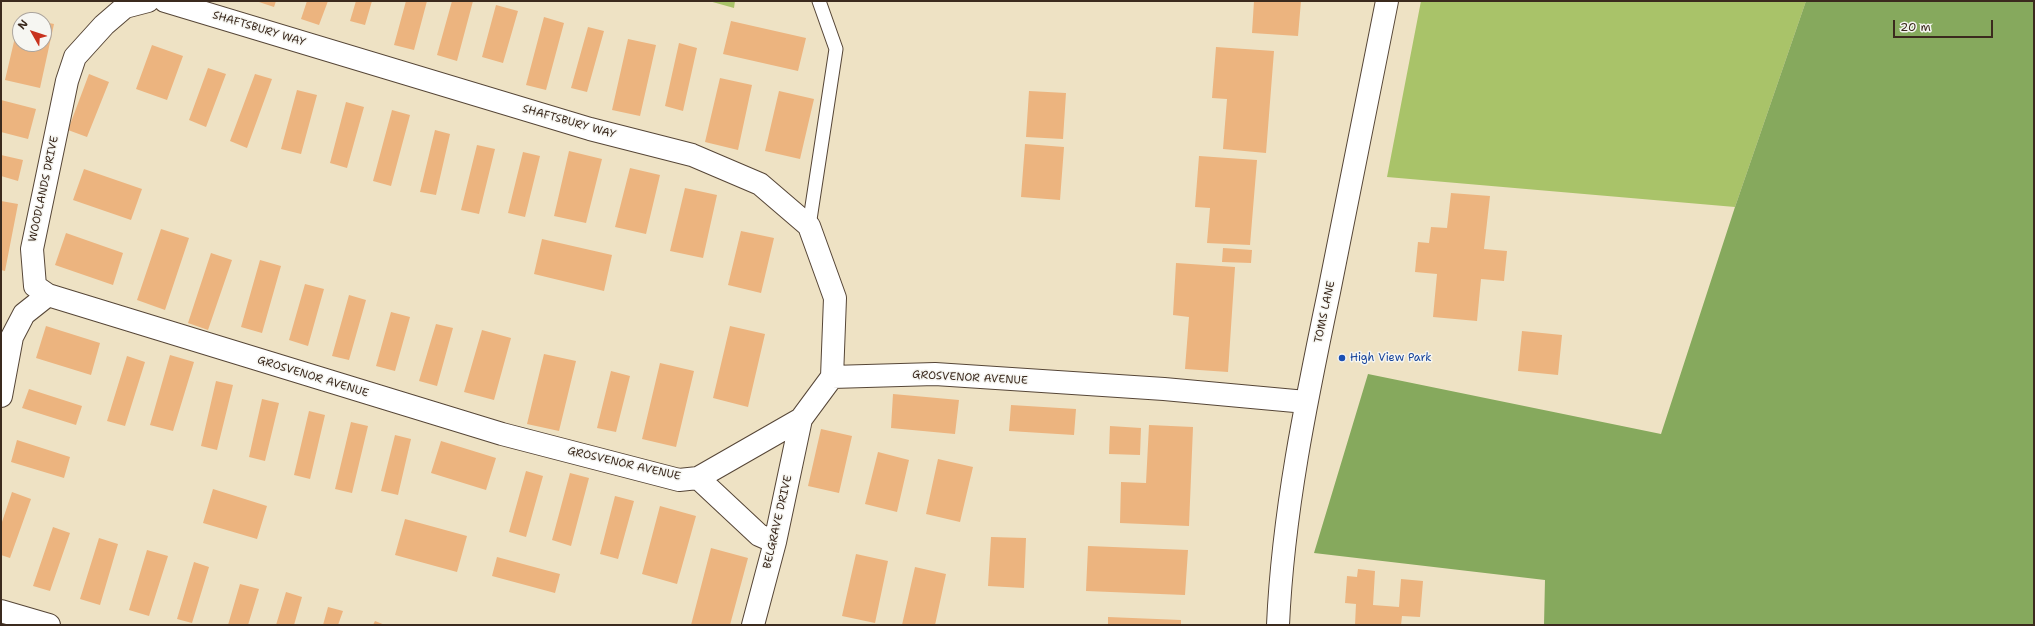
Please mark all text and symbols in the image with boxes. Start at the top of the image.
street label: SHAFTSBURY WAY [211,9,307,49]
north arrow [12,12,52,52]
scale bar [1895,12,1995,38]
text: N [14,17,32,33]
text: 20 m [1900,19,1931,35]
street label: SHAFTSBURY WAY [521,102,617,142]
street label: WOODLANDS DRIVE [26,135,62,243]
street label: TOMS LANE [1312,280,1338,344]
place label: High View Park [1350,351,1432,365]
marker: High View Park [1337,353,1347,363]
street label: GROSVENOR AVENUE [256,354,370,400]
street label: GROSVENOR AVENUE [912,368,1028,388]
street label: GROSVENOR AVENUE [566,445,682,483]
street label: BELGRAVE DRIVE [761,474,795,570]

